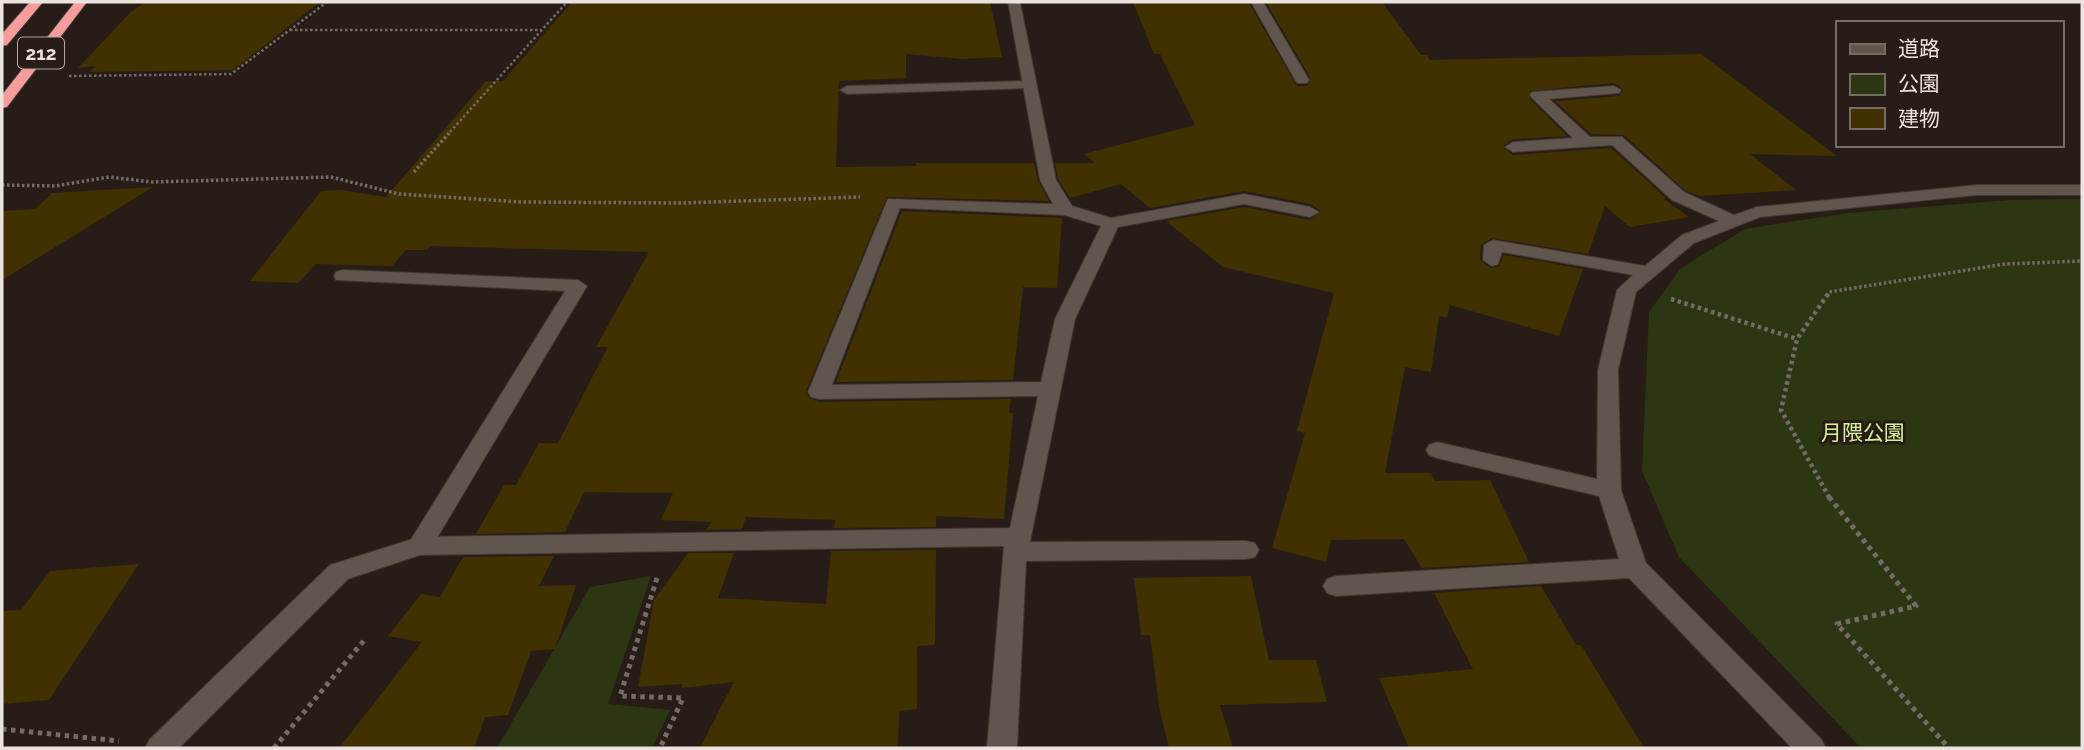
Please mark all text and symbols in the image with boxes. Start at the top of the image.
legend [1836,21,2063,147]
text: 道路 [1898,36,1940,61]
road number: 212 [18,38,64,68]
text: 公園 [1898,71,1940,96]
text: 建物 [1898,106,1940,131]
park label: 月隈公園 [1821,420,1905,445]

